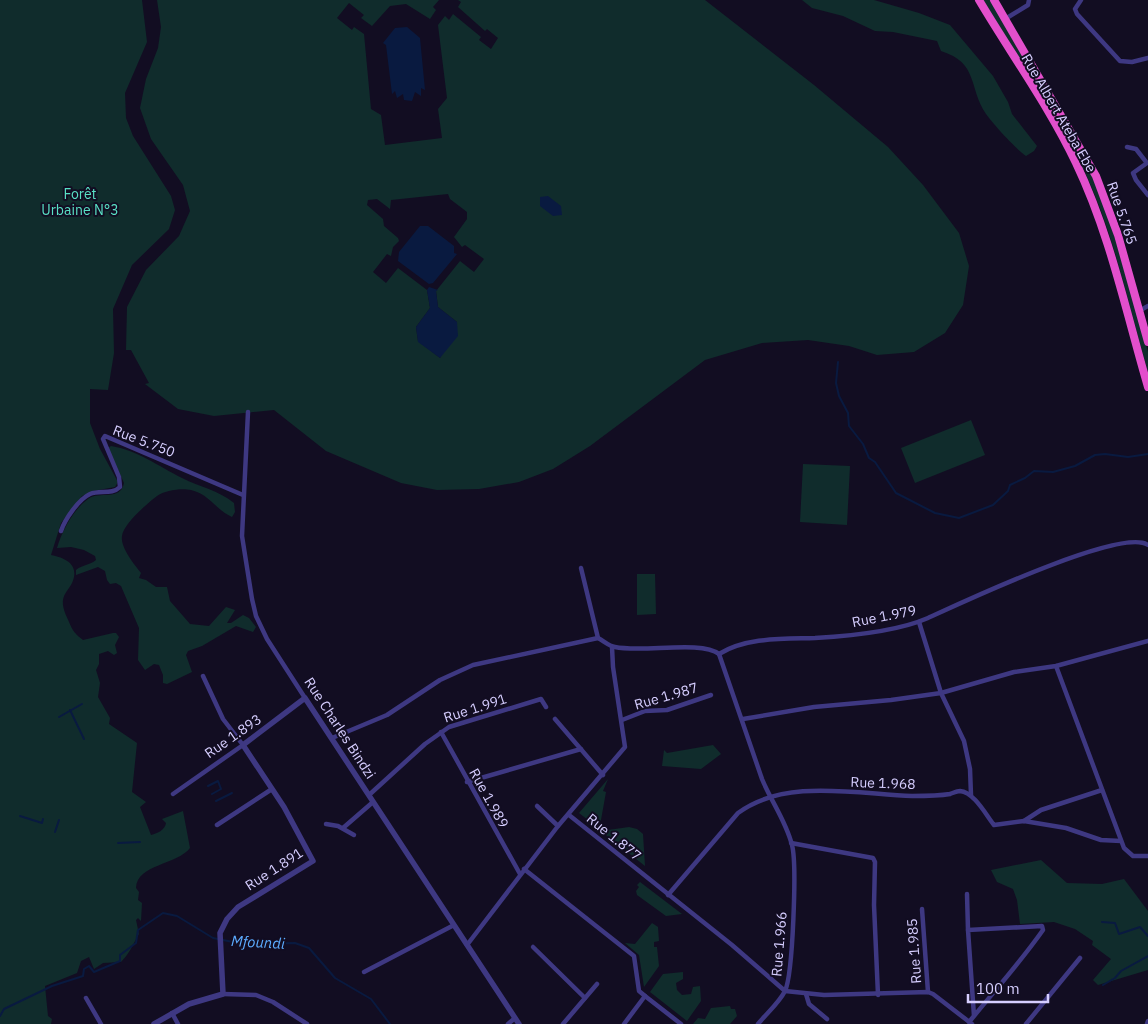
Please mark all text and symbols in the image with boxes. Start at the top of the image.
street label: Rue Albert Ateba Ebe [1018,50,1101,176]
street label: Rue 5.765 [1103,179,1141,247]
park label: Forêt Urbaine N°3 [41,185,119,219]
street label: Rue 5.750 [110,421,178,461]
street label: Rue 1.979 [850,601,918,631]
street label: Rue Charles Bindzi [300,674,380,782]
street label: Rue 1.987 [632,678,700,714]
street label: Rue 1.991 [441,689,509,727]
street label: Rue 1.893 [201,710,265,762]
street label: Rue 1.989 [465,765,513,831]
street label: Rue 1.968 [850,773,916,793]
street label: Rue 1.877 [583,809,645,865]
street label: Rue 1.891 [242,844,306,894]
street label: Rue 1.966 [767,911,791,977]
street label: Rue 1.985 [903,918,925,984]
water label: Mfoundi [230,931,286,953]
scale bar [968,972,1048,1004]
text: 100 m [976,979,1020,998]

